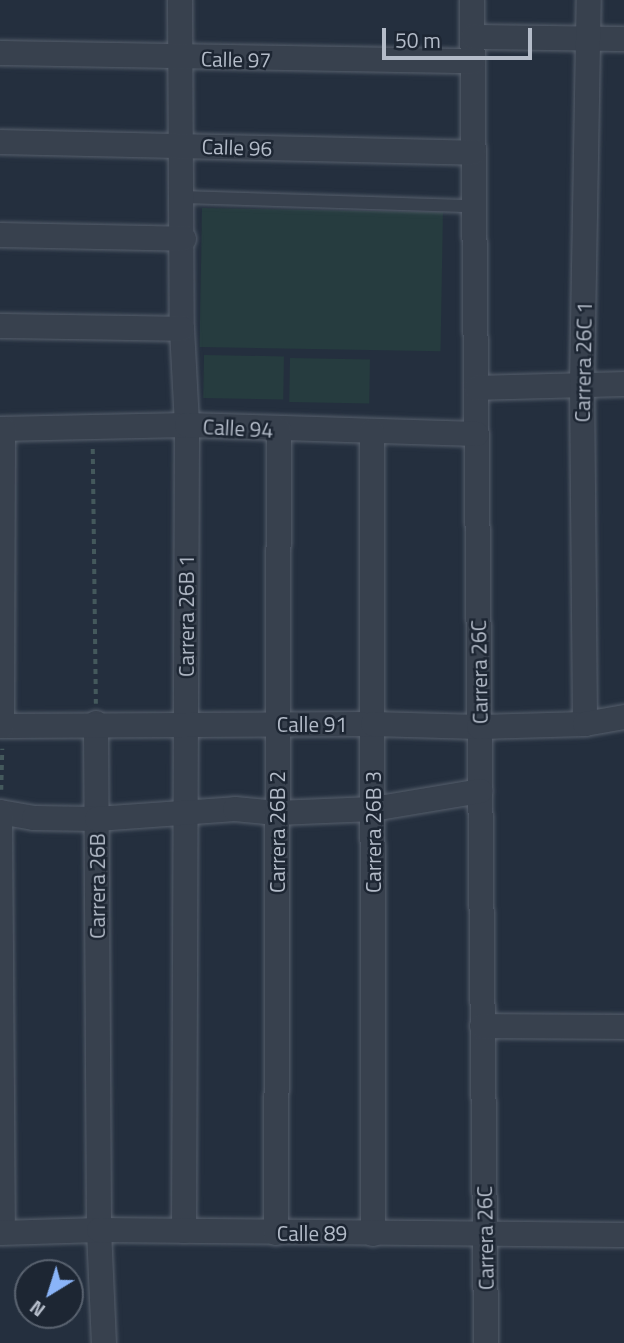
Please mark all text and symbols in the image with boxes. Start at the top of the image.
scale bar [386,14,536,58]
text: 50 m [395,24,441,56]
street label: Calle 97 [201,46,271,72]
street label: Calle 96 [201,133,273,161]
street label: Carrera 26C 1 [569,301,597,423]
street label: Calle 94 [202,414,274,442]
street label: Carrera 26B 1 [173,555,199,677]
street label: Carrera 26C [465,620,493,724]
street label: Calle 91 [277,711,347,737]
street label: Carrera 26B 2 [264,771,290,893]
street label: Carrera 26B 3 [360,771,386,893]
street label: Carrera 26B [84,833,110,939]
street label: Carrera 26C [471,1186,499,1290]
street label: Calle 89 [277,1220,347,1246]
north arrow [14,1259,84,1329]
text: N [23,1294,51,1325]

